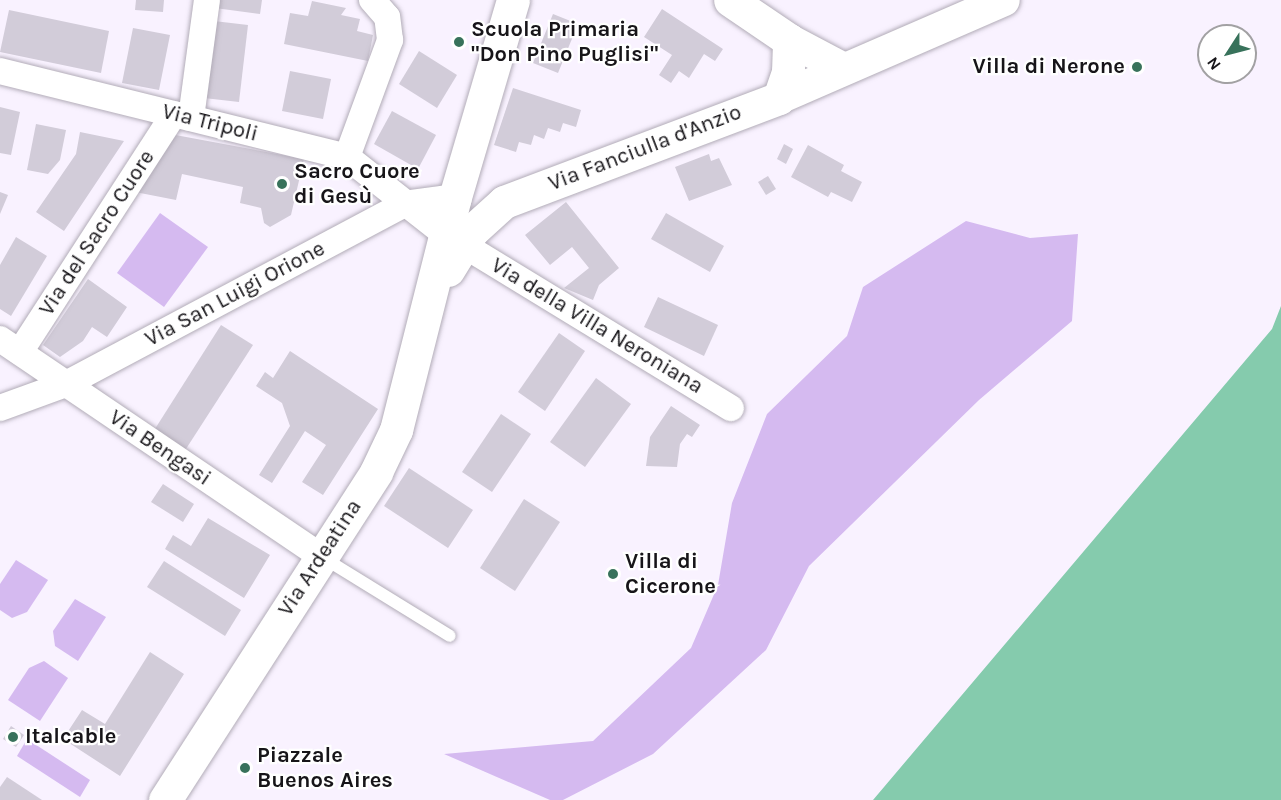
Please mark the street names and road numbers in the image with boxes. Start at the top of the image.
street label: Via Tripoli [159,98,261,148]
street label: Via Fanciulla d'Anzio [545,99,745,197]
street label: Via del Sacro Cuore [34,145,160,321]
street label: Via San Luigi Orione [141,235,329,353]
street label: Via della Villa Neroniana [486,252,708,400]
street label: Via Bengasi [104,404,216,492]
street label: Via Ardeatina [273,495,367,621]

